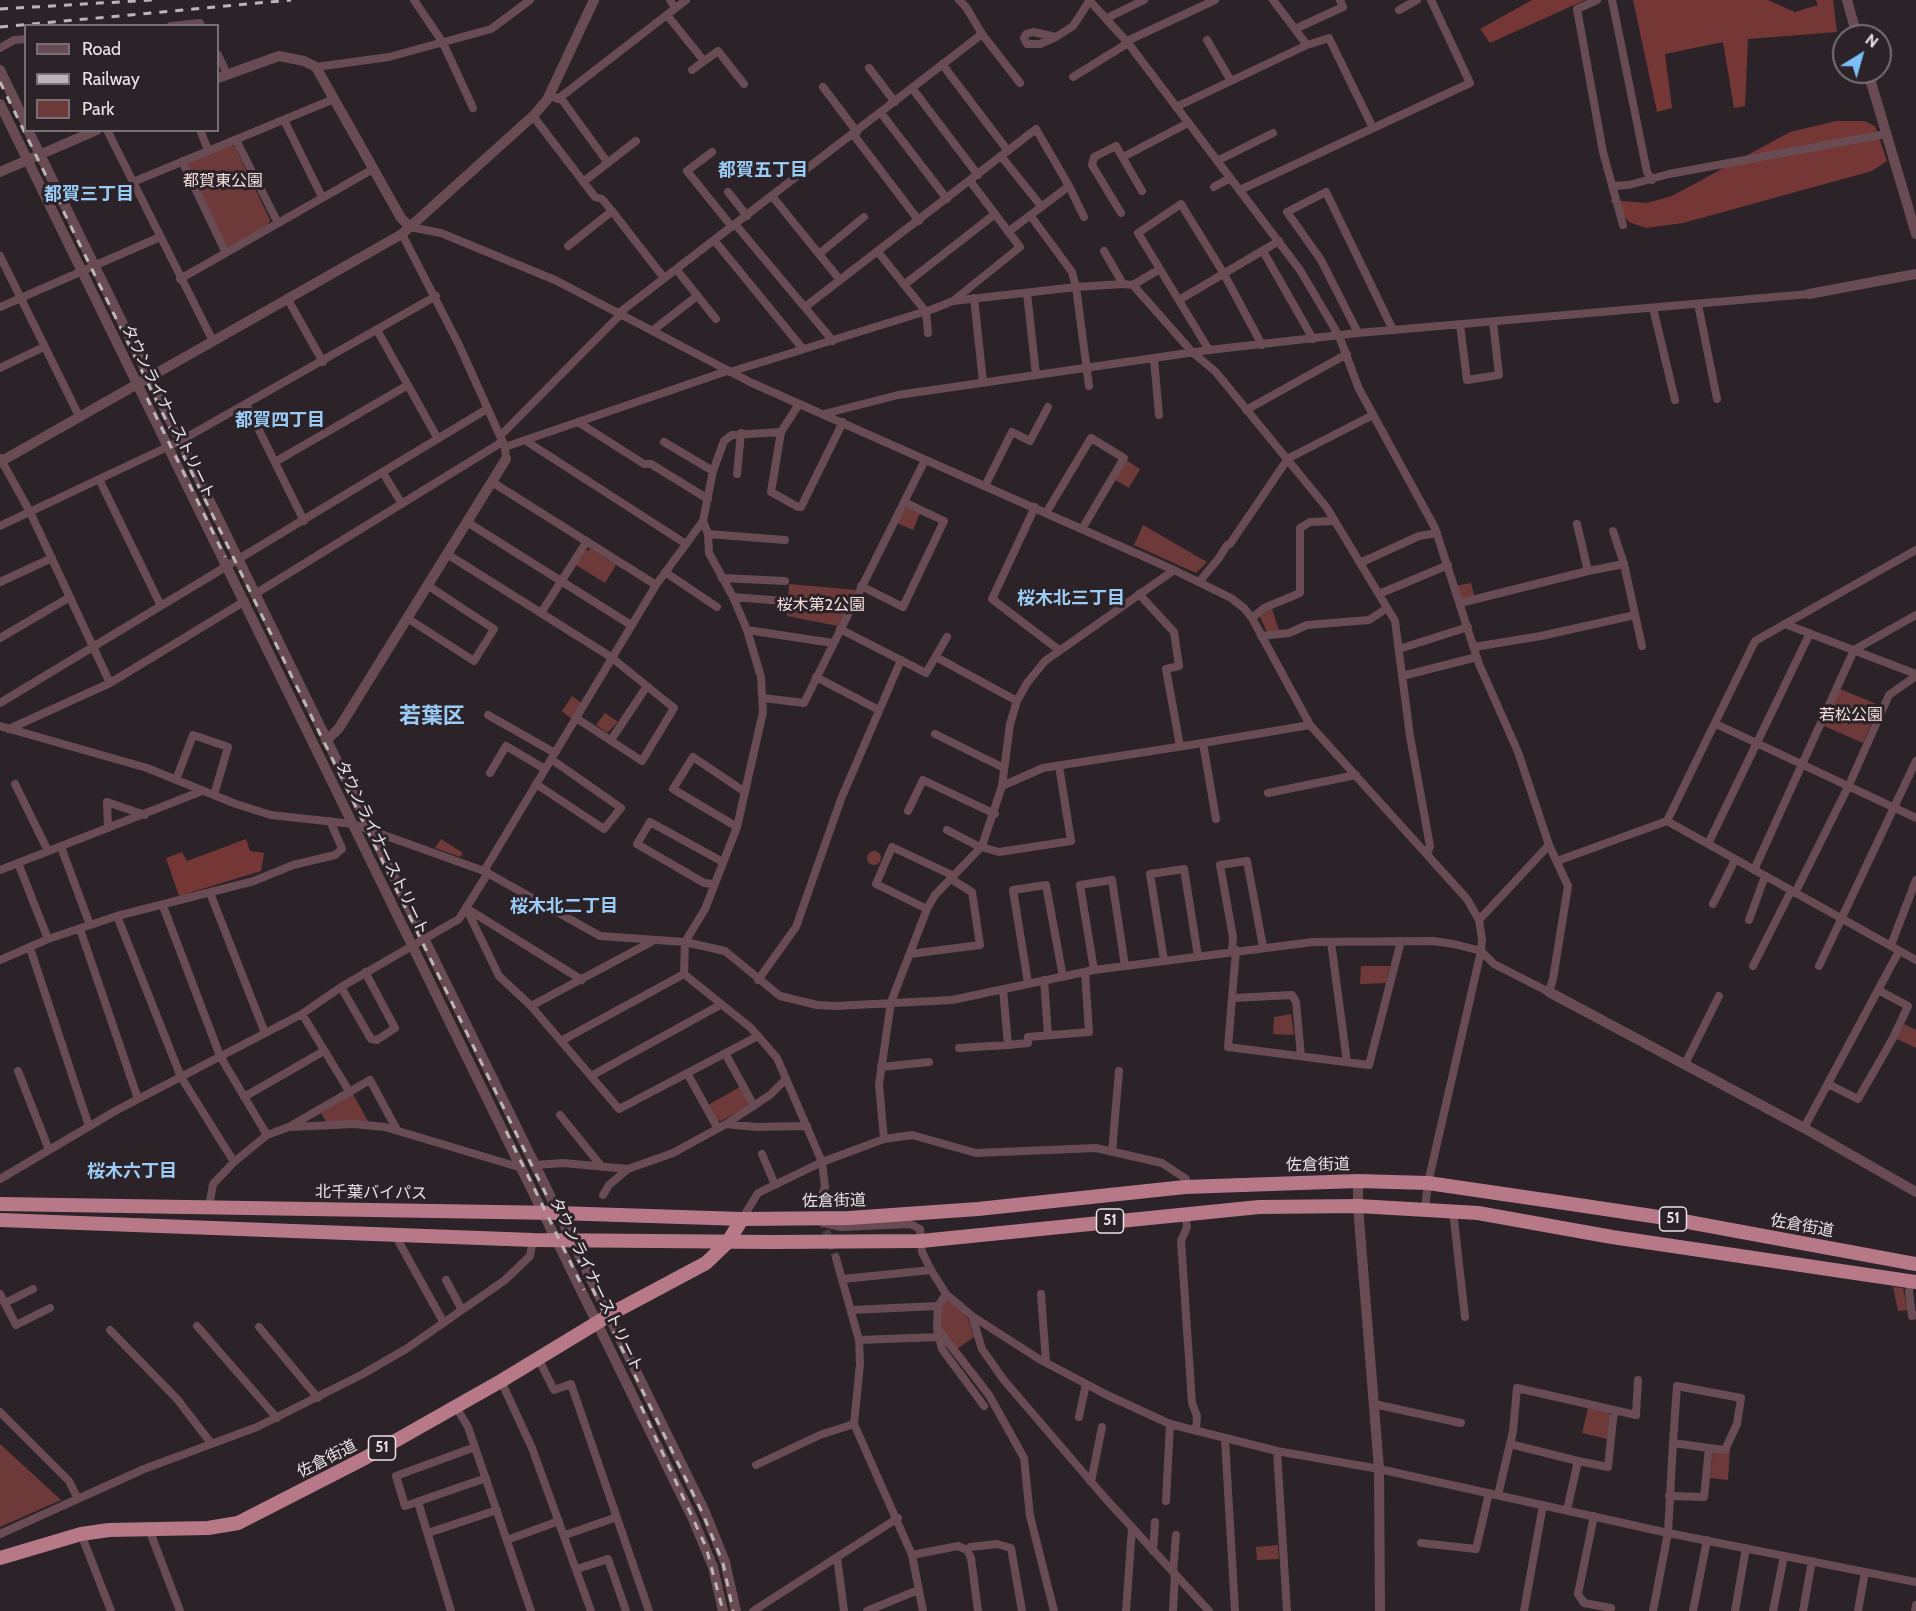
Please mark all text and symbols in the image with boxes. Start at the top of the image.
legend [24,24,219,132]
north arrow [1832,24,1892,84]
text: N [1862,30,1882,52]
text: Road [82,38,121,60]
text: Railway [82,68,140,90]
text: Park [82,98,114,120]
district label: 都賀五丁目 [718,160,808,182]
park label: 都賀東公園 [183,171,263,191]
district label: 都賀三丁目 [44,184,134,206]
street label: タウンライナーストリート [117,322,219,502]
district label: 都賀四丁目 [235,410,325,432]
district label: 桜木北三丁目 [1017,588,1125,610]
park label: 桜木第2公園 [777,595,865,615]
district label: 若葉区 [399,704,465,730]
park label: 若松公園 [1819,705,1883,725]
street label: タウンライナーストリート [331,758,433,938]
district label: 桜木北二丁目 [510,896,618,918]
street label: 佐倉街道 [1286,1155,1350,1175]
district label: 桜木六丁目 [87,1161,177,1183]
street label: 北千葉バイパス [315,1182,427,1204]
street label: 佐倉街道 [802,1191,866,1211]
street label: タウンライナーストリート [545,1195,647,1375]
road number: 51 [1660,1207,1686,1231]
road number: 51 [1096,1209,1124,1233]
street label: 佐倉街道 [1769,1211,1835,1241]
street label: 佐倉街道 [294,1436,360,1482]
road number: 51 [368,1436,395,1460]

